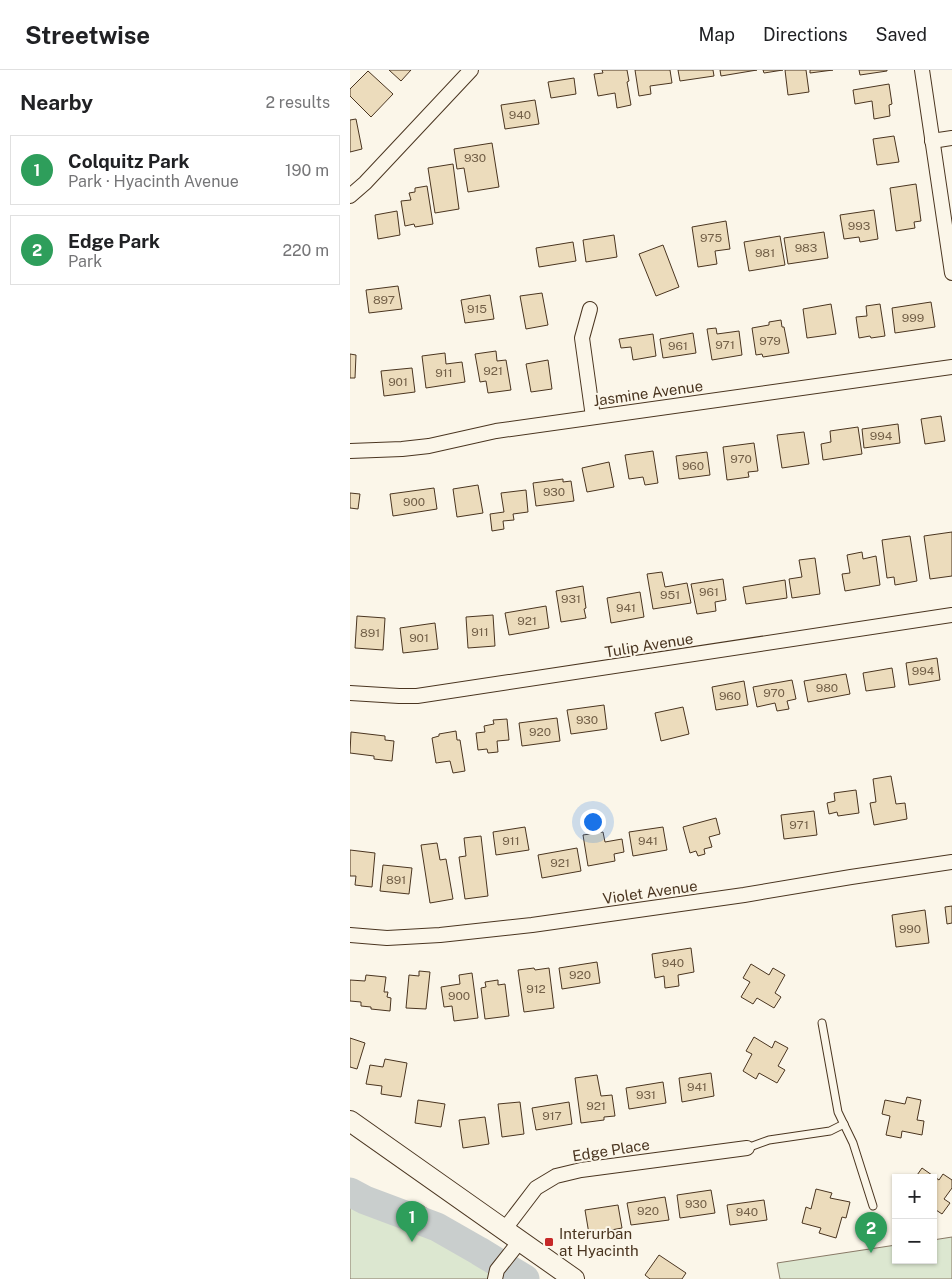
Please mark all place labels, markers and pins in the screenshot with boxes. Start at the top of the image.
pin: 1 [396,1201,428,1242]
pin: 2 [855,1212,887,1253]
place label: Interurban at Hyacinth [559,1225,639,1259]
marker: Interurban at Hyacinth [543,1236,555,1248]

